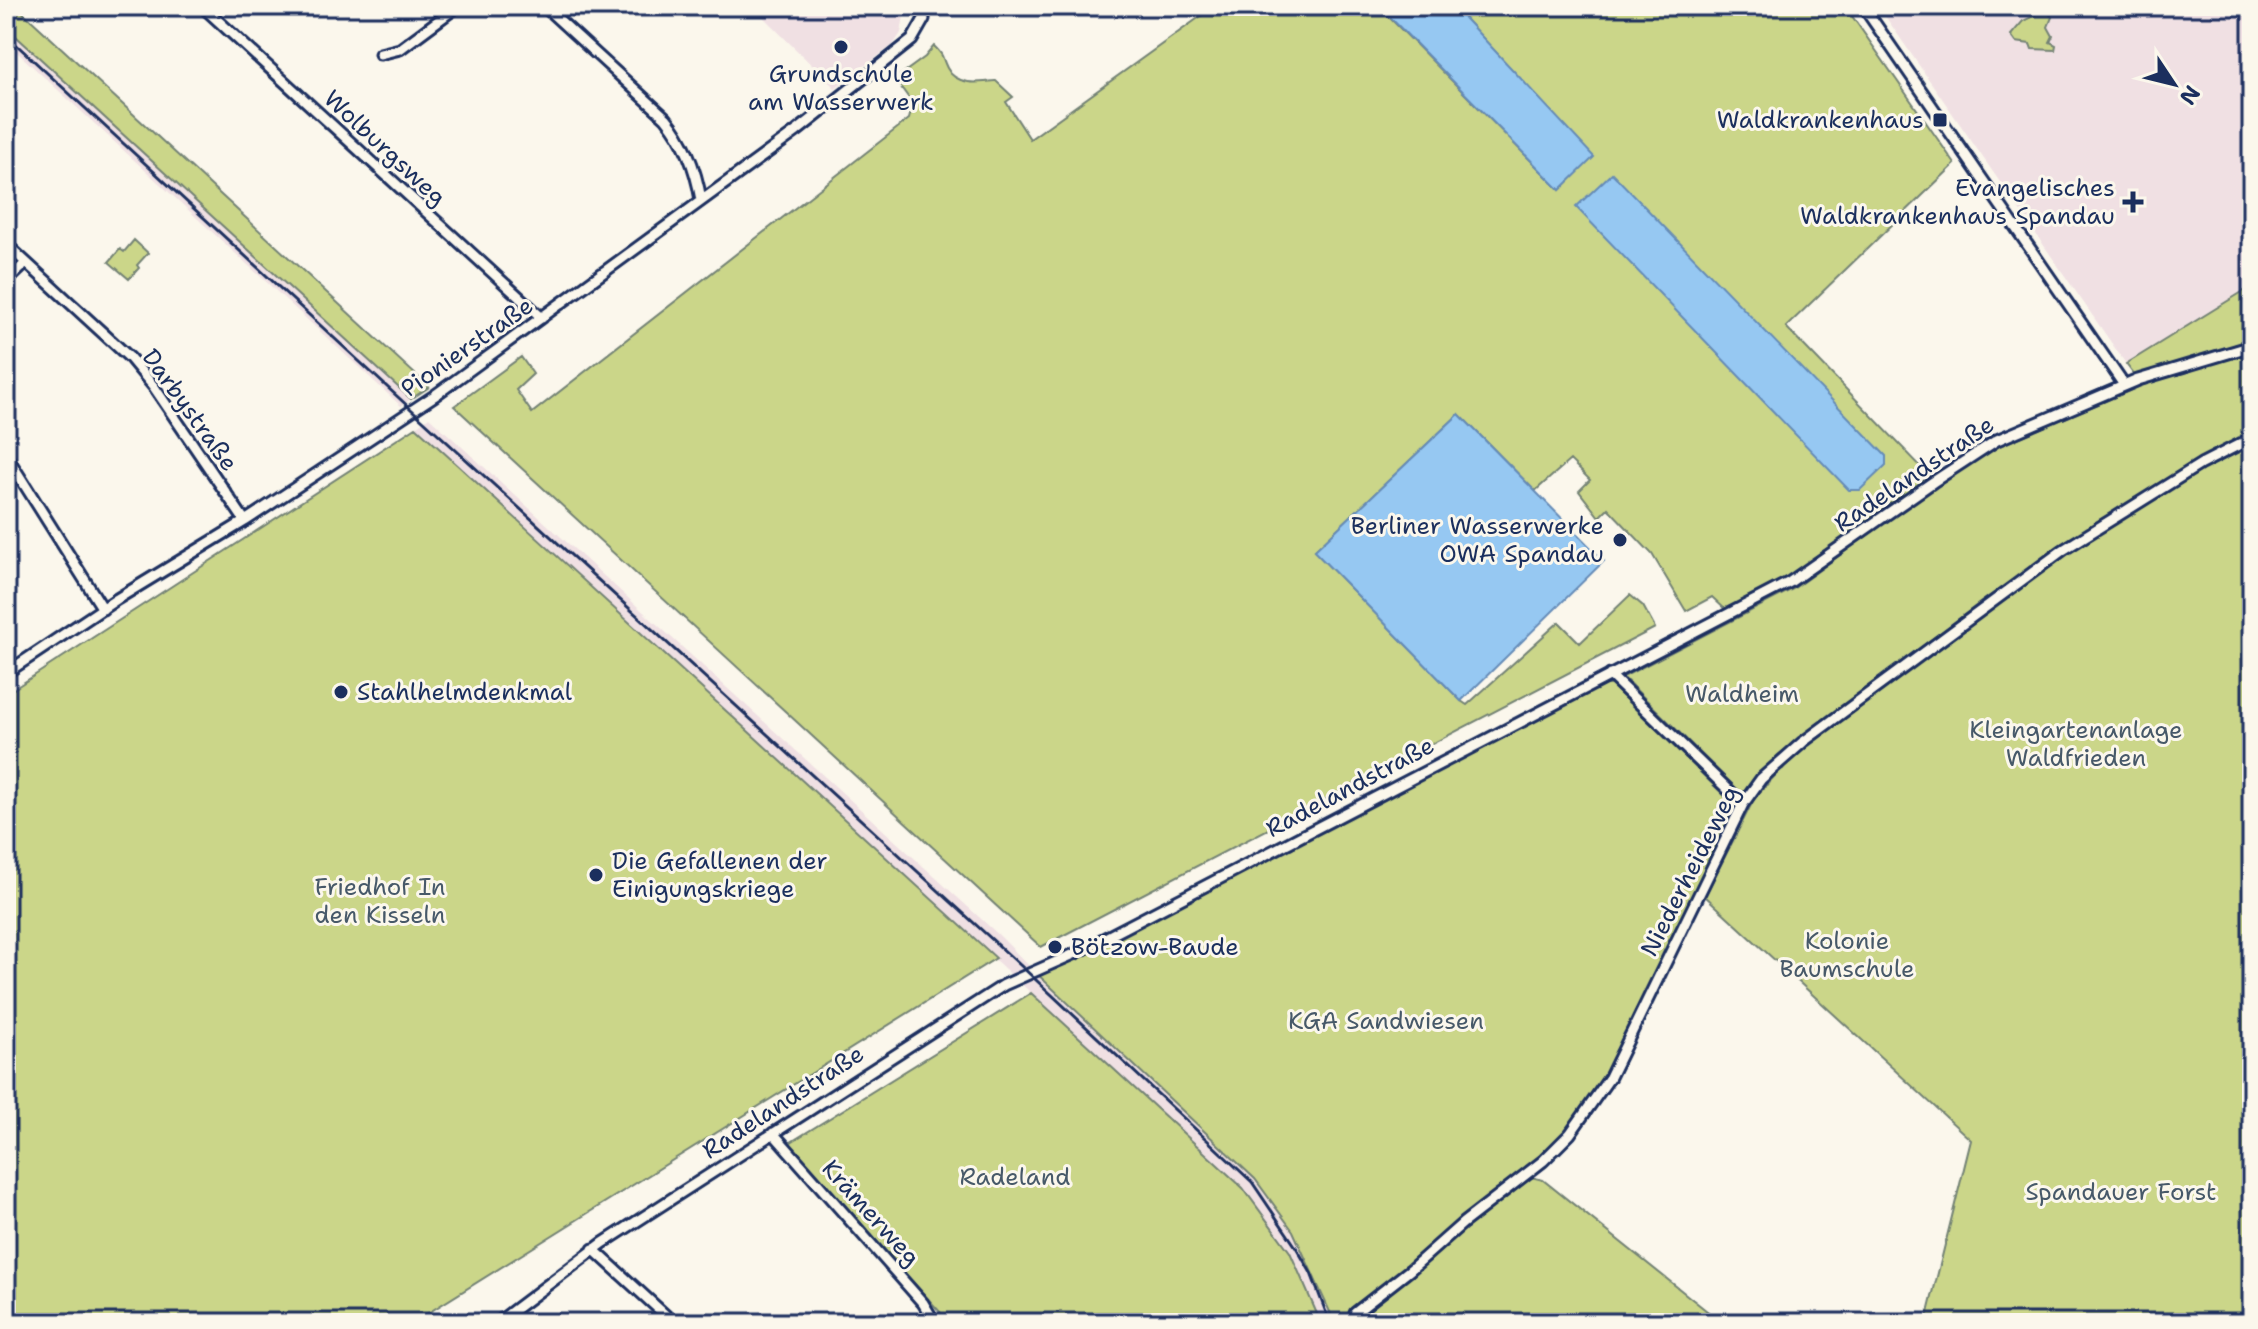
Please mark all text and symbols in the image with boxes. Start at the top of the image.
marker: Grundschule am Wasserwerk [832,38,850,56]
north arrow [2134,44,2214,124]
place label: Grundschule am Wasserwerk [748,58,934,118]
text: N [2173,80,2207,111]
street label: Wolburgsweg [317,83,453,213]
place label: Waldkrankenhaus [1717,104,1924,136]
marker: Waldkrankenhaus [1931,111,1949,129]
place label: Evangelisches Waldkrankenhaus Spandau [1800,172,2115,232]
marker: Evangelisches Waldkrankenhaus Spandau [2122,191,2144,213]
street label: Pionierstraße [394,290,540,404]
street label: Darbystraße [135,342,245,478]
street label: Radelandstraße [1828,409,2000,539]
place label: Berliner Wasserwerke OWA Spandau [1351,510,1604,570]
marker: Berliner Wasserwerke OWA Spandau [1611,531,1629,549]
place label: Stahlhelmdenkmal [357,676,573,708]
park label: Waldheim [1685,678,1799,710]
marker: Stahlhelmdenkmal [332,683,350,701]
park label: Kleingartenanlage Waldfrieden [1969,714,2183,774]
street label: Radelandstraße [1260,729,1440,845]
street label: Niederheideweg [1633,780,1747,962]
place label: Die Gefallenen der Einigungskriege [612,845,828,905]
marker: Die Gefallenen der Einigungskriege [587,866,605,884]
park label: Friedhof In den Kisseln [314,871,446,931]
park label: Kolonie Baumschule [1779,925,1915,985]
place label: Bötzow-Baude [1071,931,1239,963]
marker: Bötzow-Baude [1046,938,1064,956]
park label: KGA Sandwiesen [1288,1005,1484,1037]
street label: Radelandstraße [696,1038,870,1166]
street label: Krämerweg [815,1153,927,1273]
park label: Radeland [959,1161,1071,1193]
park label: Spandauer Forst [2025,1176,2217,1208]

